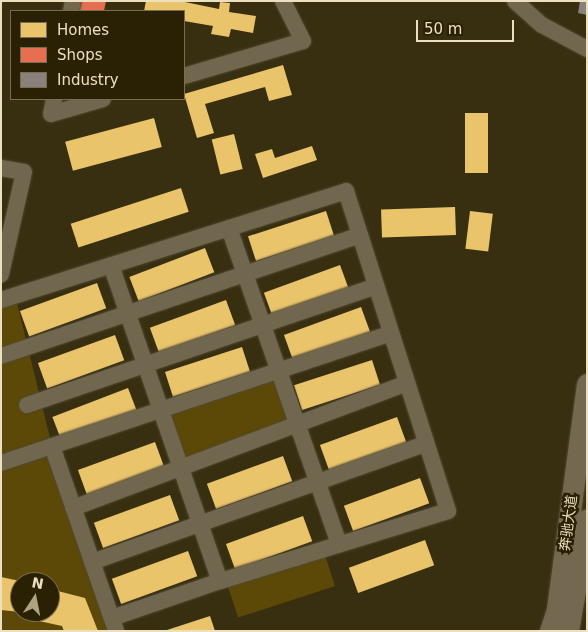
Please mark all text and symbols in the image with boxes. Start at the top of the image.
legend [10,10,185,100]
scale bar [418,10,516,42]
text: 50 m [424,20,462,38]
text: Homes [57,21,109,39]
text: Shops [57,46,103,64]
text: Industry [57,71,119,89]
street label: 奔驰大道 [556,494,580,552]
north arrow [10,572,60,622]
text: N [30,574,45,592]

